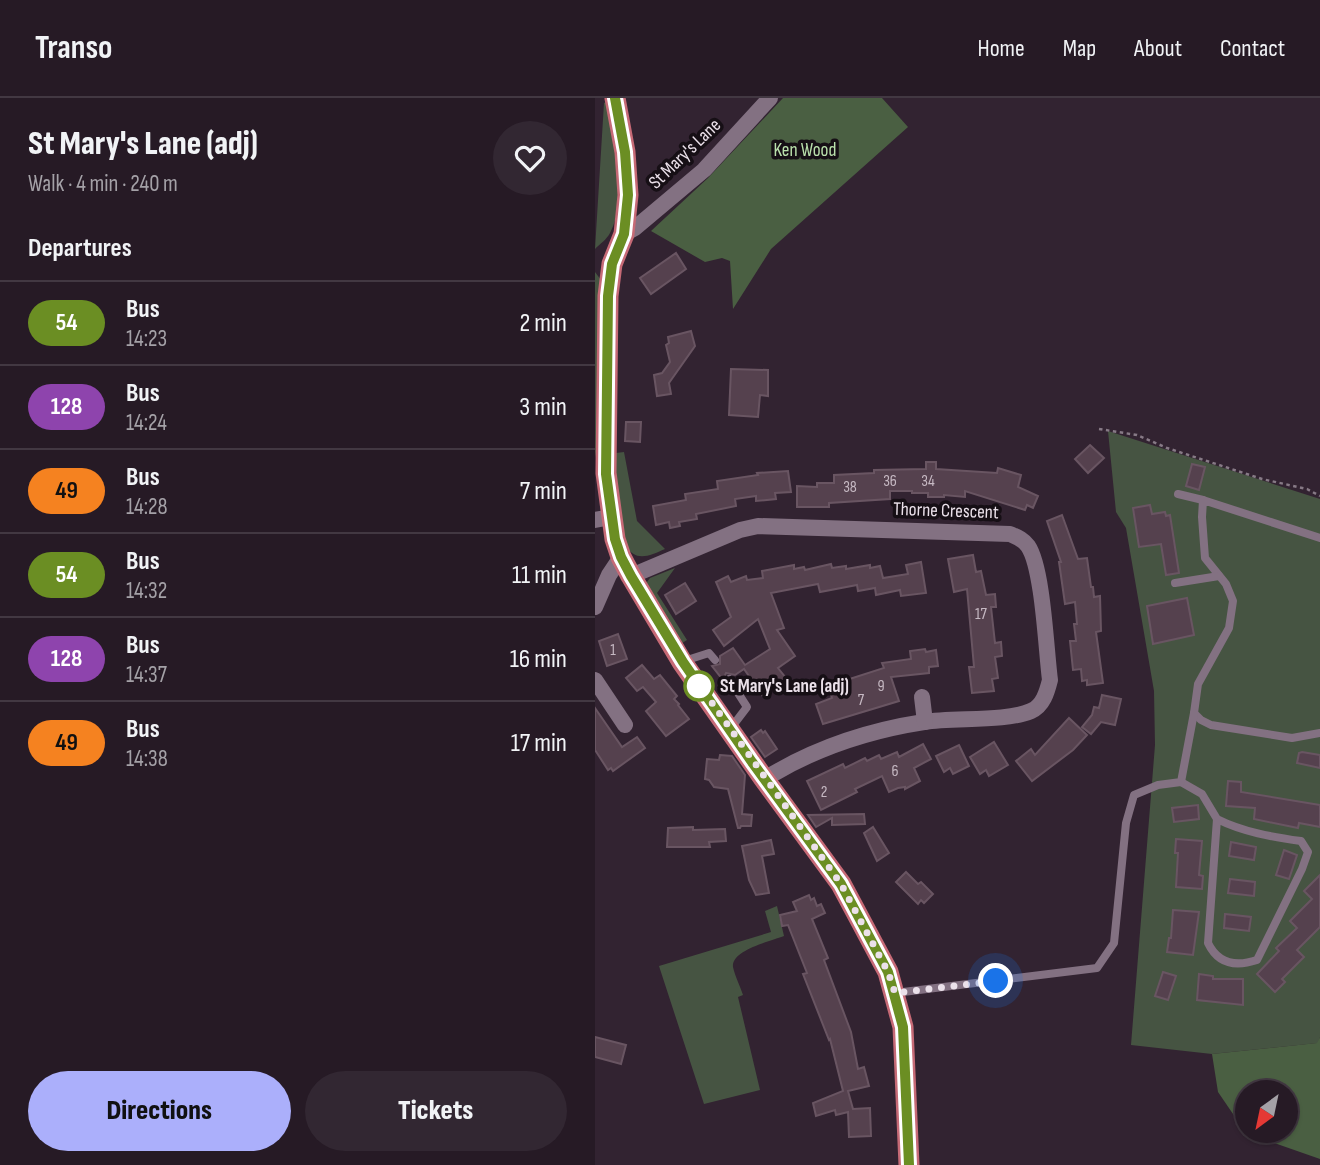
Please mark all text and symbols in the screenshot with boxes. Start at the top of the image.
text: Transo [35,28,113,68]
text: Home [977,34,1025,63]
text: Map [1063,34,1096,63]
text: About [1134,34,1182,63]
text: Contact [1220,34,1285,63]
street label: St Mary's Lane [644,114,726,194]
button: heart [493,121,567,195]
text: St Mary's Lane (adj) [28,124,258,164]
park label: Ken Wood [774,139,836,162]
text: Walk · 4 min · 240 m [28,170,178,198]
text: Departures [28,233,132,264]
text: Bus [126,294,160,325]
text: 54 [56,308,77,337]
text: 2 min [519,308,567,339]
text: 14:23 [126,325,167,353]
text: Bus [126,378,160,409]
text: 128 [51,392,82,421]
text: 3 min [519,392,567,423]
text: 14:24 [126,409,167,437]
text: Bus [126,462,160,493]
house number: 36 [883,472,897,491]
house number: 34 [921,472,935,491]
text: 49 [55,476,78,505]
text: 7 min [520,476,567,507]
house number: 38 [843,478,857,497]
text: 14:28 [126,493,168,521]
street label: Thorne Crescent [893,498,999,524]
text: Bus [126,546,160,577]
text: 54 [56,560,77,589]
text: 11 min [512,560,567,591]
text: 14:32 [126,577,167,605]
house number: 17 [975,605,988,624]
text: Bus [126,630,160,661]
house number: 1 [610,641,616,660]
text: 128 [51,644,82,673]
text: 16 min [510,644,567,675]
text: 14:37 [126,661,167,689]
marker: St Mary's Lane (adj) [684,671,714,701]
place label: St Mary's Lane (adj) [720,675,849,698]
house number: 9 [877,677,885,696]
house number: 7 [858,691,865,710]
text: Bus [126,714,160,745]
text: 49 [55,728,78,757]
text: 17 min [511,728,567,759]
text: 14:38 [126,745,168,773]
house number: 6 [891,762,899,781]
house number: 2 [821,783,827,802]
your location [978,963,1013,998]
button: Directions [28,1071,291,1151]
button: Tickets [305,1071,567,1151]
north arrow [1235,1080,1299,1143]
map controls [1235,1080,1298,1143]

